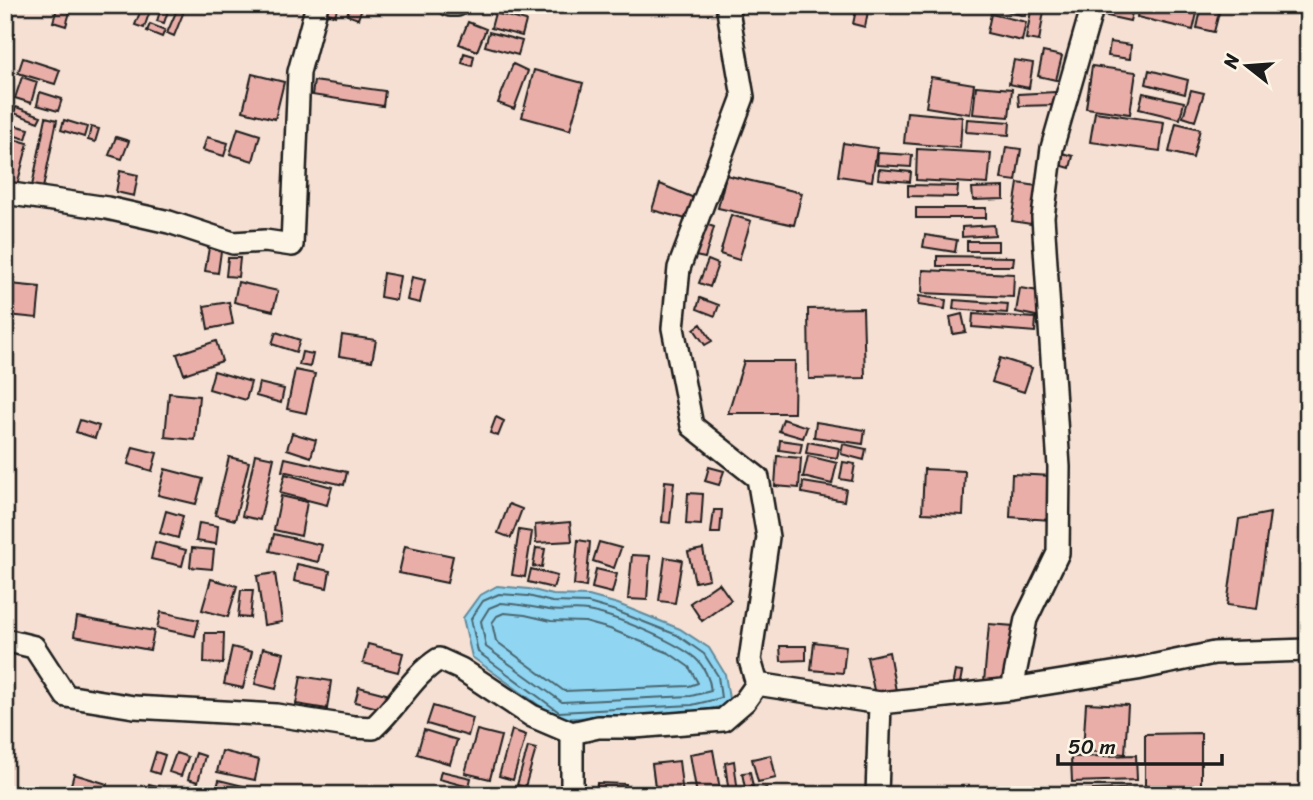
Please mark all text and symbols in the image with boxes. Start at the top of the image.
north arrow [1212,32,1282,102]
text: N [1213,49,1249,73]
scale bar [1058,723,1222,767]
text: 50 m [1068,728,1116,766]

